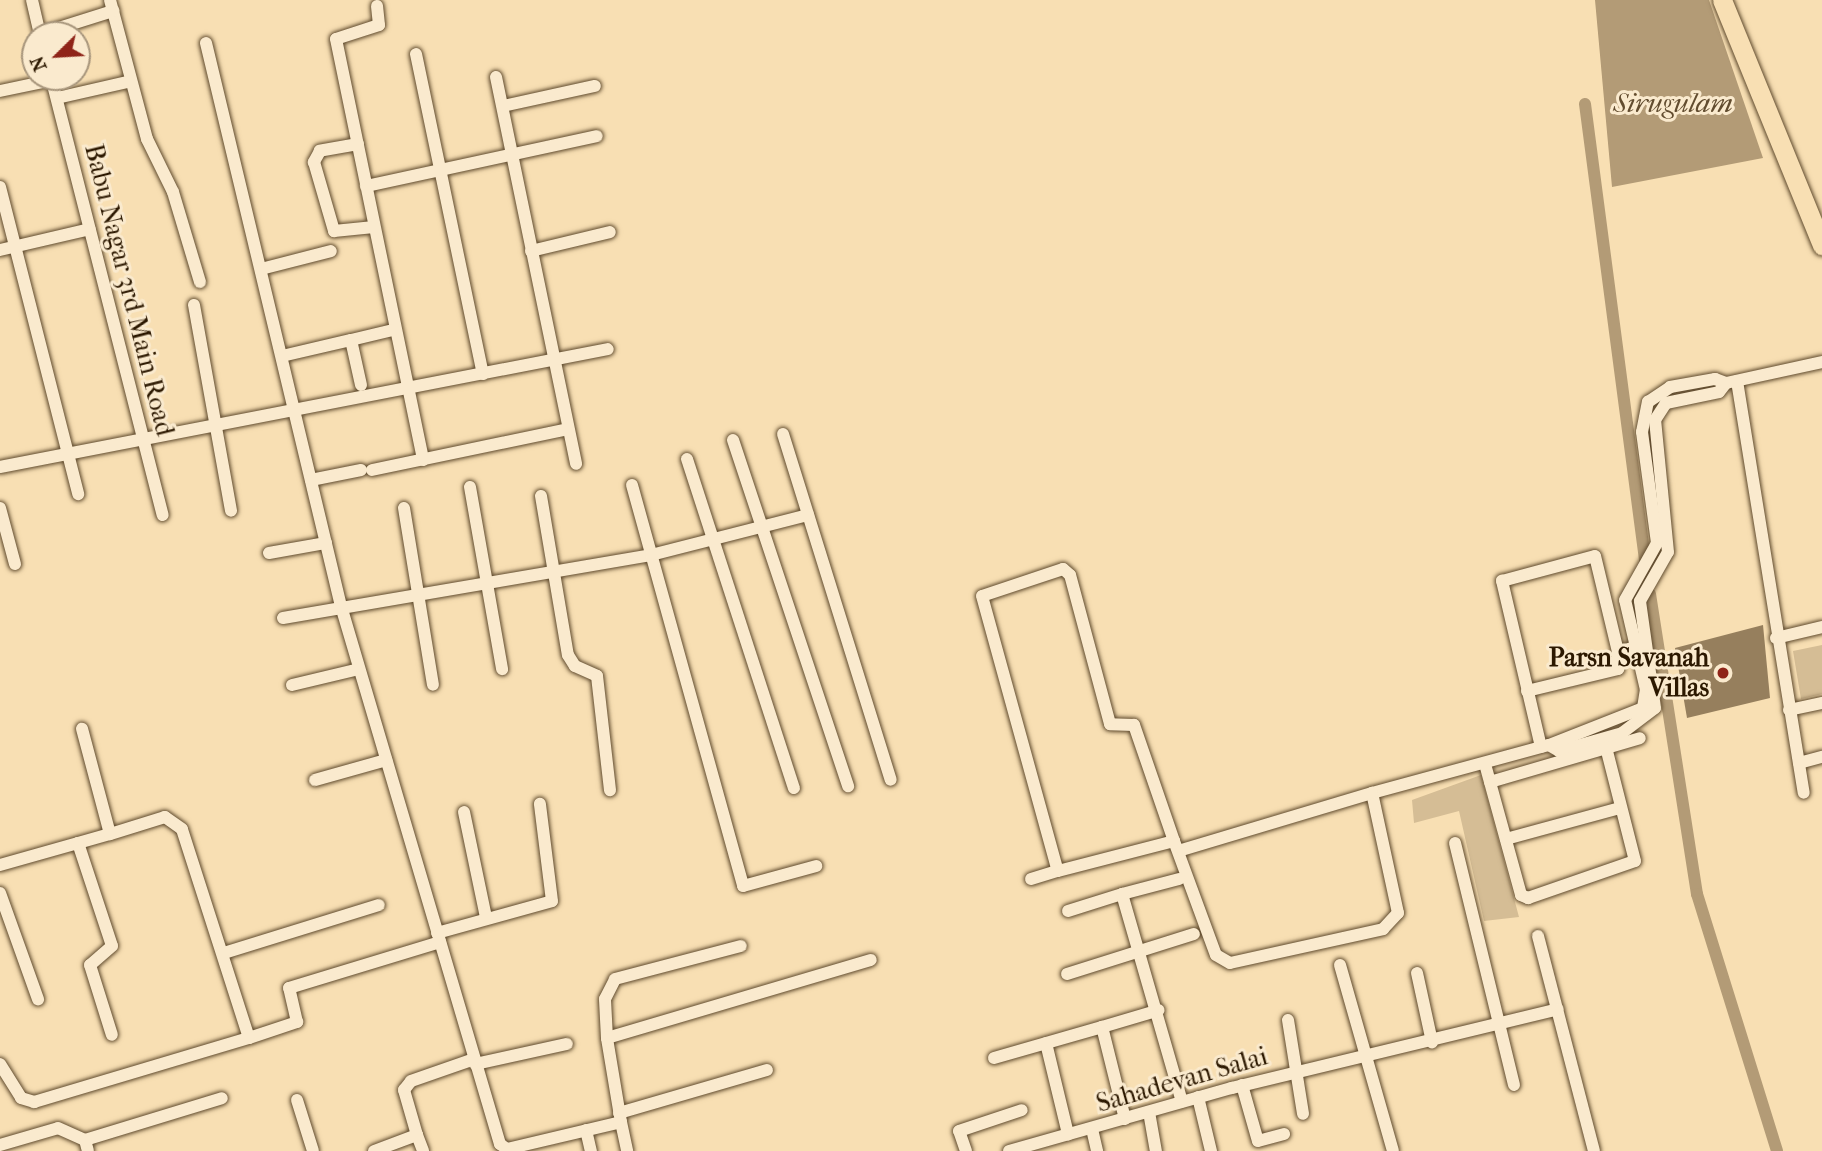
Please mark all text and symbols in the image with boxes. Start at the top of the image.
north arrow [21,21,91,91]
text: N [26,53,52,75]
water label: Sirugulam [1613,86,1733,120]
street label: Babu Nagar 3rd Main Road [78,141,180,439]
place label: Parsn Savanah Villas [1549,642,1709,704]
marker: Parsn Savanah Villas [1715,665,1731,681]
street label: Sahadevan Salai [1093,1041,1271,1119]

